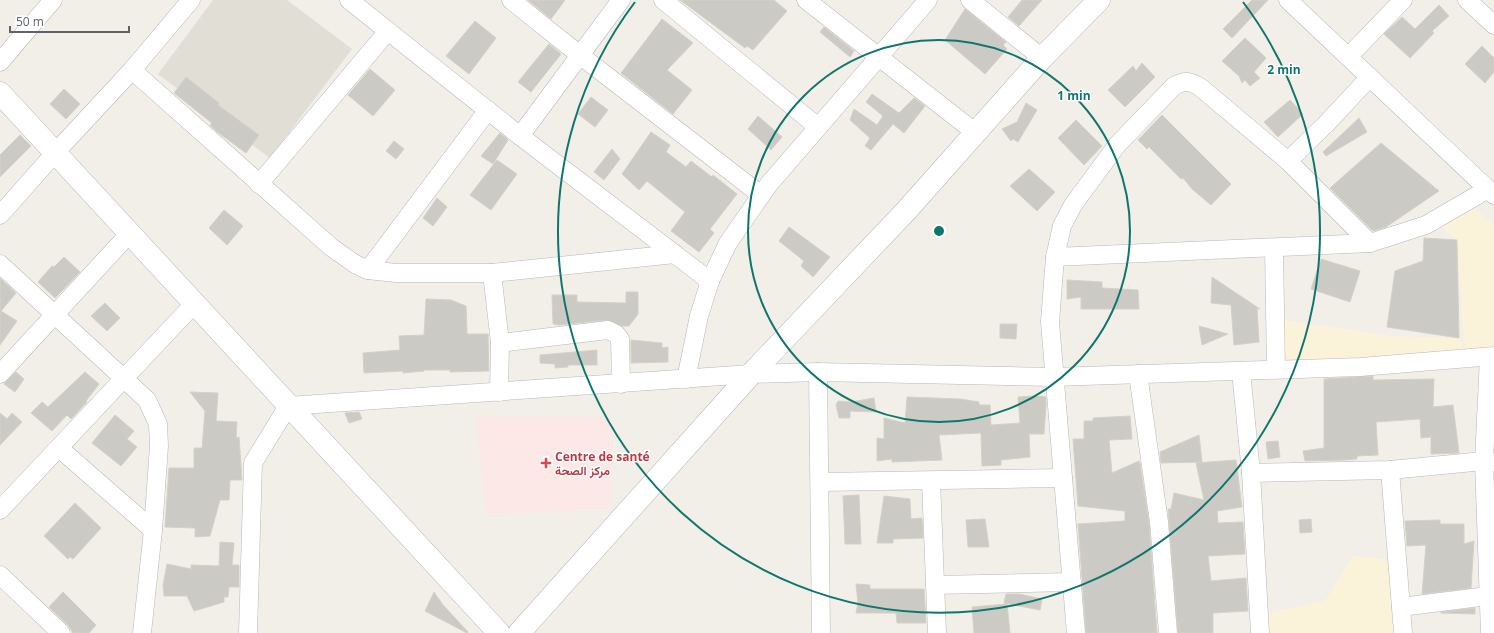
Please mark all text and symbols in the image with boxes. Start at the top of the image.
scale bar [10,8,129,34]
text: 50 m [16,13,44,30]
text: 2 min [1267,61,1301,78]
text: 1 min [1057,87,1091,104]
centre of rings [932,224,946,238]
place label: Centre de santé مركز الصحة [555,448,650,479]
marker: Centre de santé مركز الصحة [540,457,552,469]

